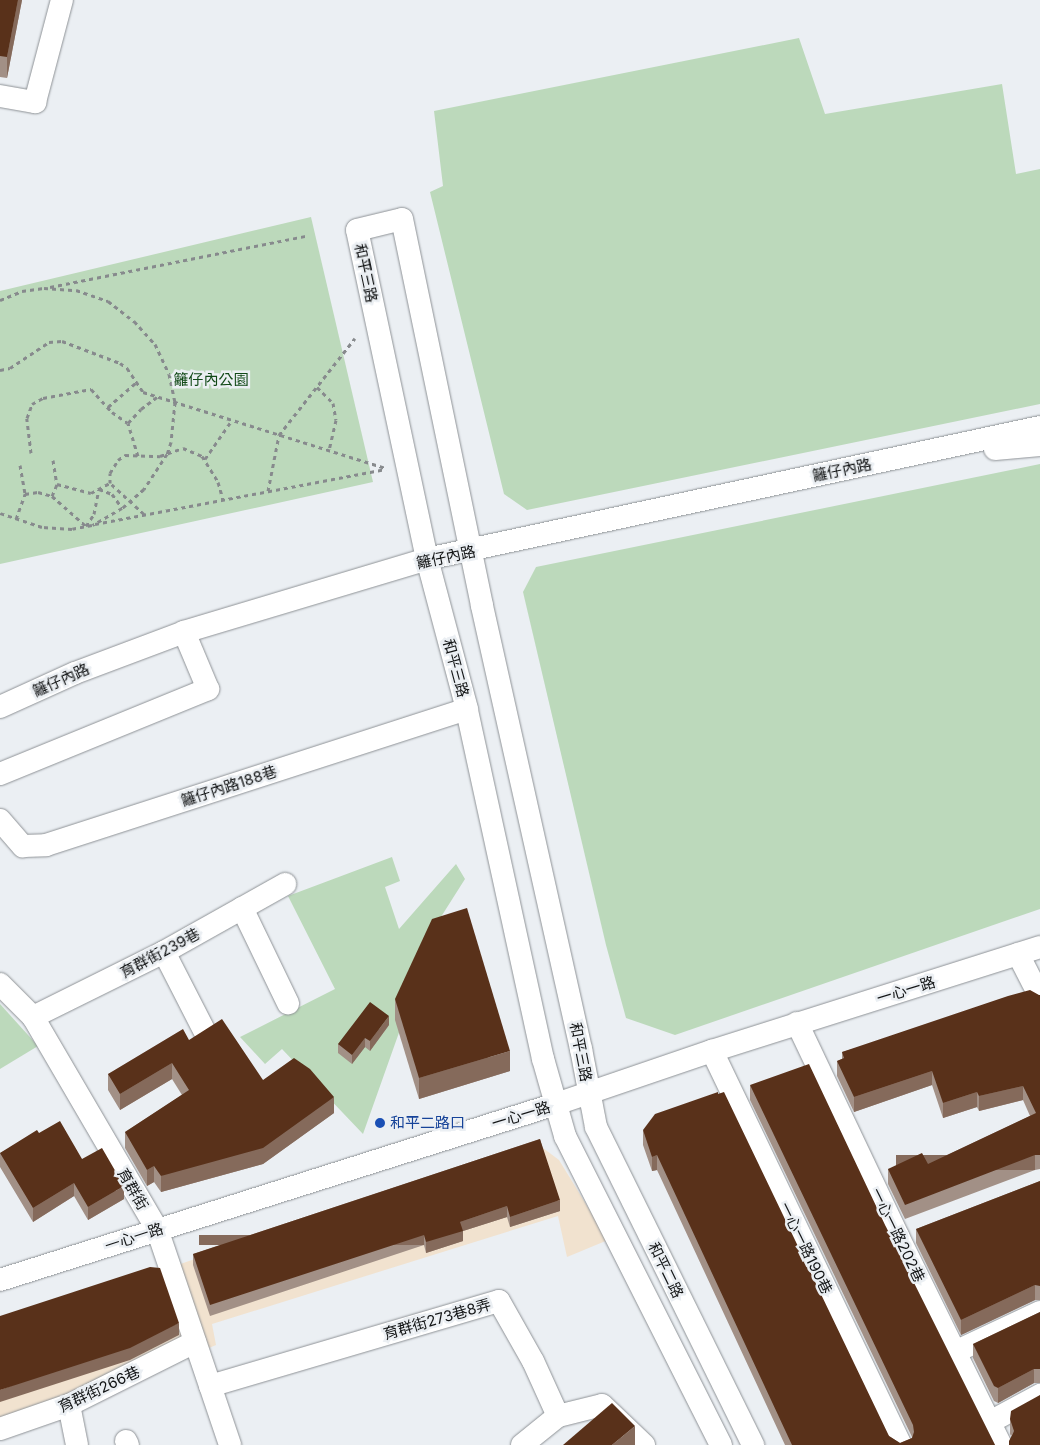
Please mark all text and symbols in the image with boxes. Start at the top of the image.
street label: 和平三路 [351,242,381,304]
park label: 籬仔內公園 [174,371,248,389]
street label: 籬仔內路 [811,455,873,485]
street label: 籬仔內路 [415,542,477,572]
street label: 和平三路 [440,637,472,699]
street label: 籬仔內路 [30,660,92,700]
street label: 籬仔內路188巷 [179,762,279,810]
street label: 育群街239巷 [117,924,203,982]
street label: 一心一路 [875,973,937,1007]
street label: 和平三路 [566,1021,596,1083]
street label: 一心一路 [490,1098,552,1132]
place label: 和平二路口 [390,1114,465,1132]
marker: 和平二路口 [374,1117,386,1129]
street label: 育群街 [114,1165,152,1213]
street label: 一心一路202巷 [867,1185,929,1285]
street label: 一心一路190巷 [776,1199,836,1297]
street label: 一心一路 [103,1219,165,1255]
street label: 和平二路 [645,1239,687,1301]
street label: 育群街273巷8弄 [381,1295,493,1343]
street label: 育群街266巷 [55,1362,143,1416]

